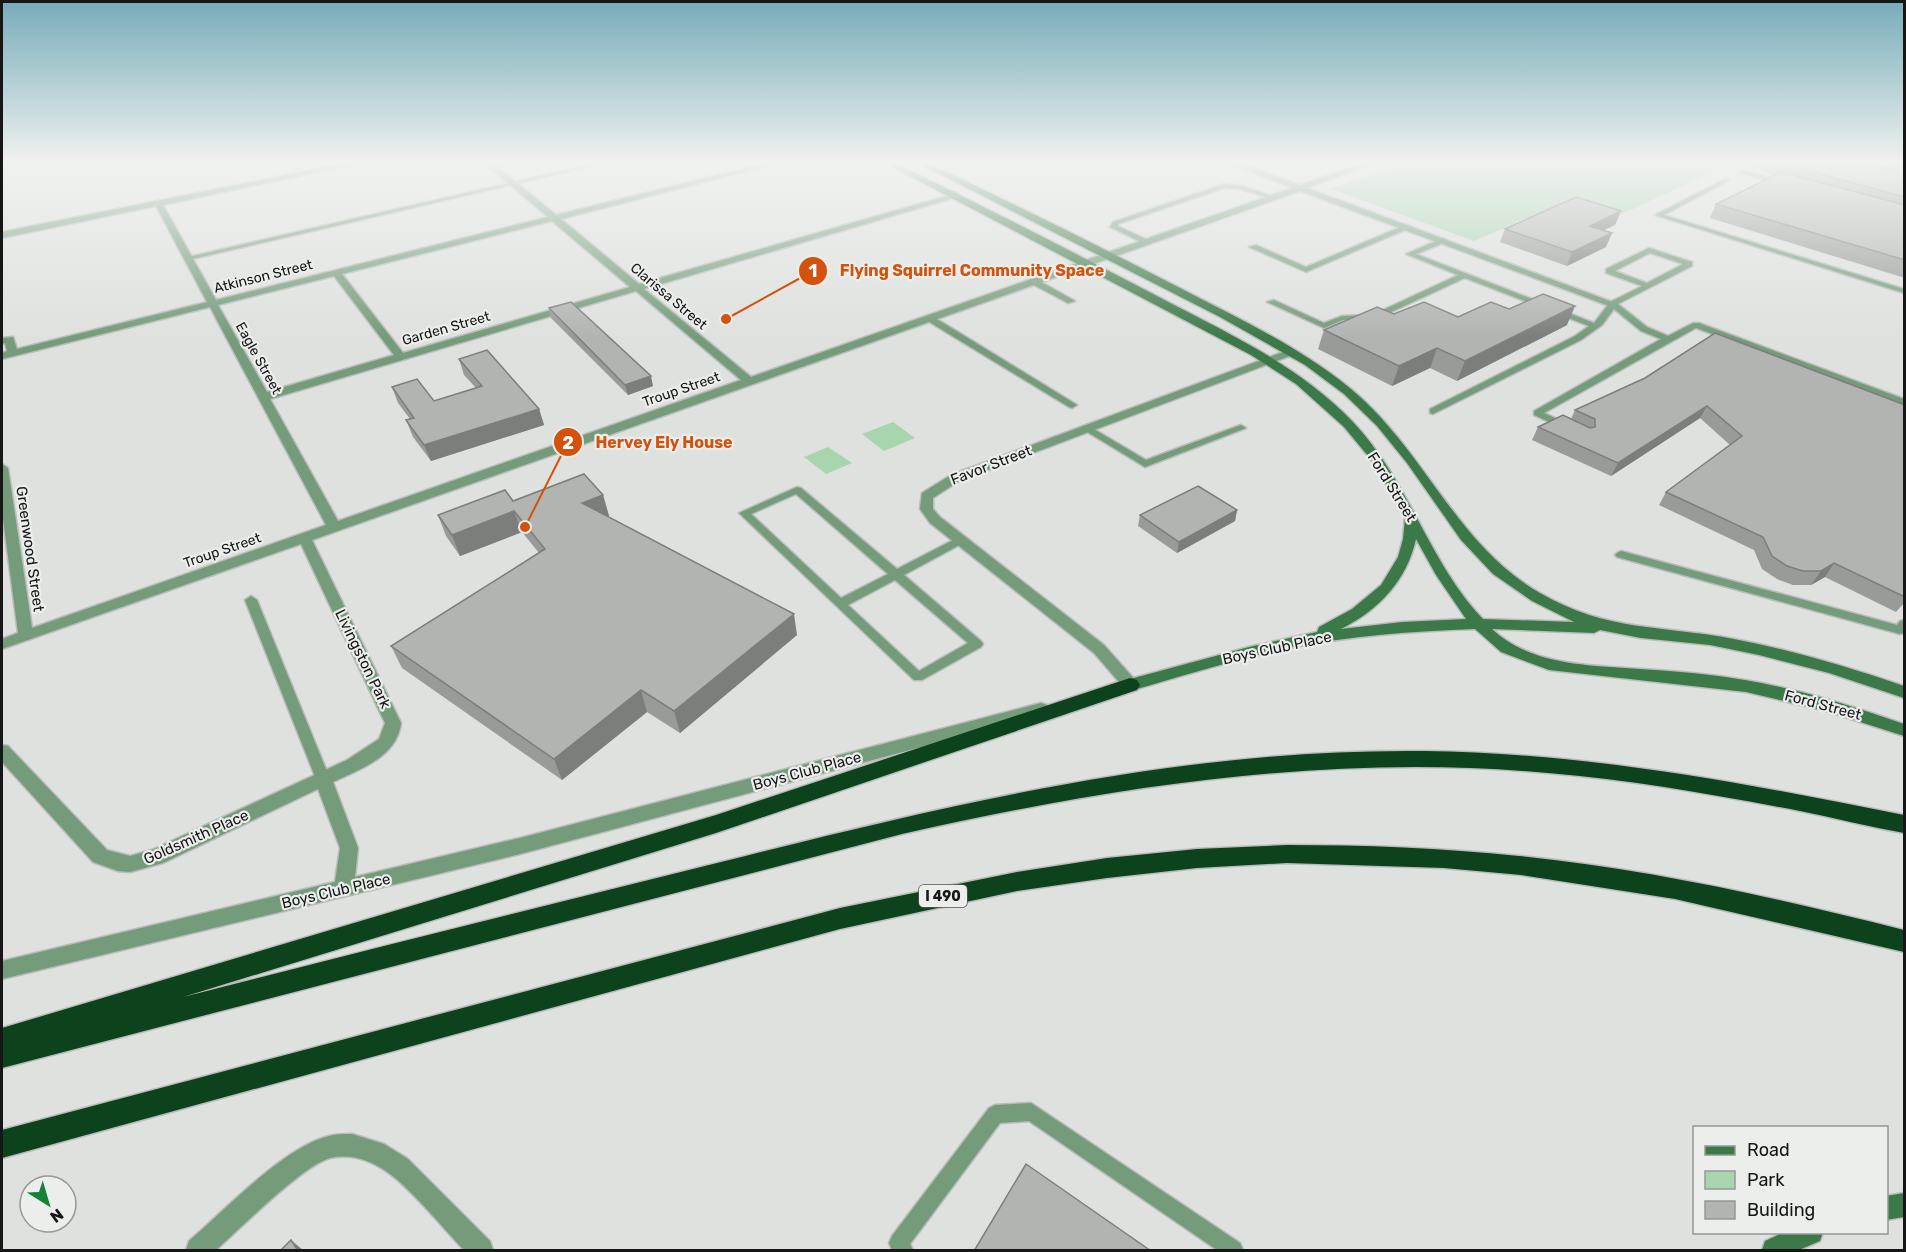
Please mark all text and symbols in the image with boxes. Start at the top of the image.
callout: Flying Squirrel Community Space [798,254,1117,288]
street label: Atkinson Street [212,256,315,297]
street label: Clarissa Street [627,259,711,334]
text: 1 [809,260,817,282]
text: Flying Squirrel Community Space [840,261,1104,280]
street label: Garden Street [400,308,493,349]
street label: Eagle Street [232,319,286,398]
street label: Troup Street [640,368,723,411]
callout: Hervey Ely House [553,425,745,459]
text: 2 [562,432,574,454]
text: Hervey Ely House [595,433,733,452]
street label: Favor Street [948,441,1034,489]
street label: Ford Street [1364,449,1421,525]
street label: Greenwood Street [12,485,48,613]
street label: Troup Street [181,529,264,572]
street label: Livingston Park [331,606,395,712]
street label: Boys Club Place [1221,628,1333,668]
street label: Ford Street [1783,686,1863,724]
street label: Boys Club Place [751,748,863,794]
street label: Goldsmith Place [141,806,251,868]
street label: Boys Club Place [280,870,392,912]
road number: I 490 [919,885,967,907]
legend [1693,1126,1888,1234]
text: Road [1747,1139,1790,1161]
text: Park [1747,1169,1785,1191]
north arrow [18,1174,78,1234]
text: Building [1747,1199,1815,1221]
text: N [46,1205,67,1227]

